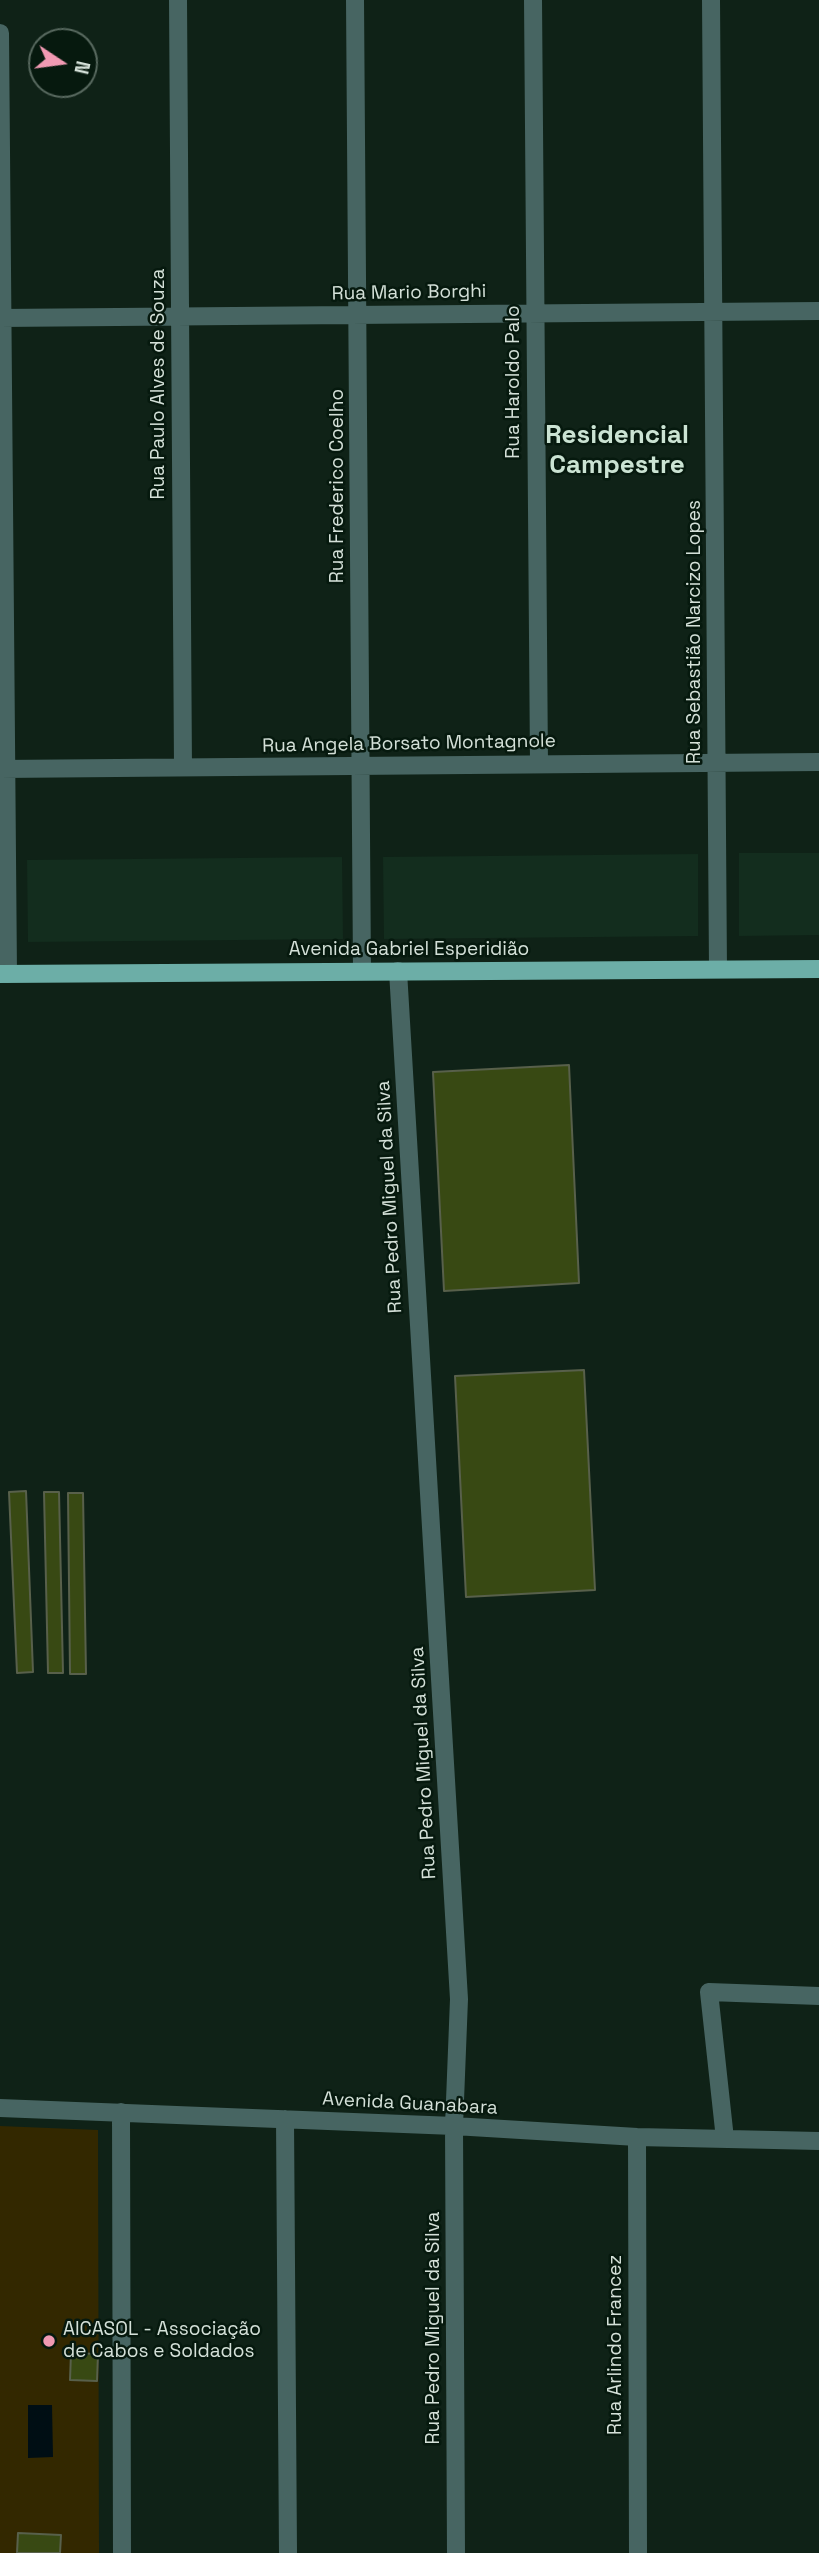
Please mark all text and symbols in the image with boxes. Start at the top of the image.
north arrow [28,28,98,98]
text: N [68,58,96,76]
street label: Rua Paulo Alves de Souza [148,269,170,499]
street label: Rua Mario Borghi [331,280,487,306]
street label: Rua Haroldo Palo [503,305,525,459]
street label: Rua Frederico Coelho [327,389,349,583]
district label: Residencial Campestre [545,420,689,481]
street label: Rua Sebastião Narcizo Lopes [684,500,706,764]
street label: Rua Angela Borsato Montagnole [262,730,556,758]
street label: Avenida Gabriel Esperidião [289,939,529,961]
street label: Rua Pedro Miguel da Silva [373,1080,407,1314]
street label: Rua Pedro Miguel da Silva [407,1646,441,1880]
street label: Avenida Guanabara [322,2088,498,2120]
street label: Rua Pedro Miguel da Silva [423,2211,445,2445]
street label: Rua Arlindo Francez [605,2255,627,2435]
place label: AICASOL - Associação de Cabos e Soldados [63,2319,261,2363]
marker: AICASOL - Associação de Cabos e Soldados [41,2333,57,2349]

